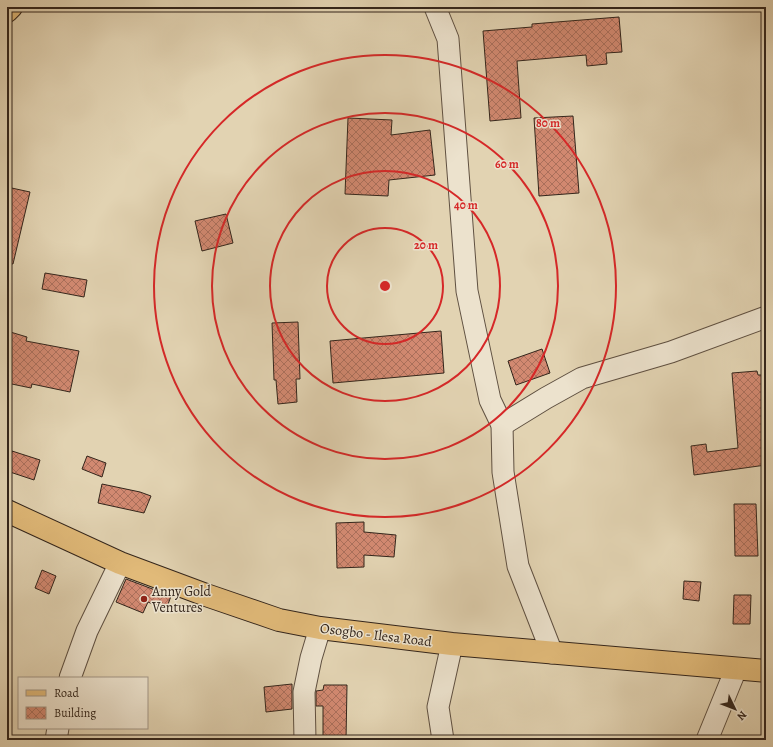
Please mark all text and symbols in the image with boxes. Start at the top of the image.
text: 80 m [536,115,560,131]
text: 60 m [495,156,519,172]
text: 40 m [454,197,478,213]
text: 20 m [414,237,438,253]
centre of rings [378,279,392,293]
place label: Anny Gold Ventures [151,582,211,617]
marker: Anny Gold Ventures [139,594,149,604]
street label: Osogbo - Ilesa Road [319,619,433,651]
legend [18,677,148,729]
text: Road [54,685,80,701]
north arrow [715,689,755,729]
text: Building [54,705,96,721]
text: N [734,707,750,724]

